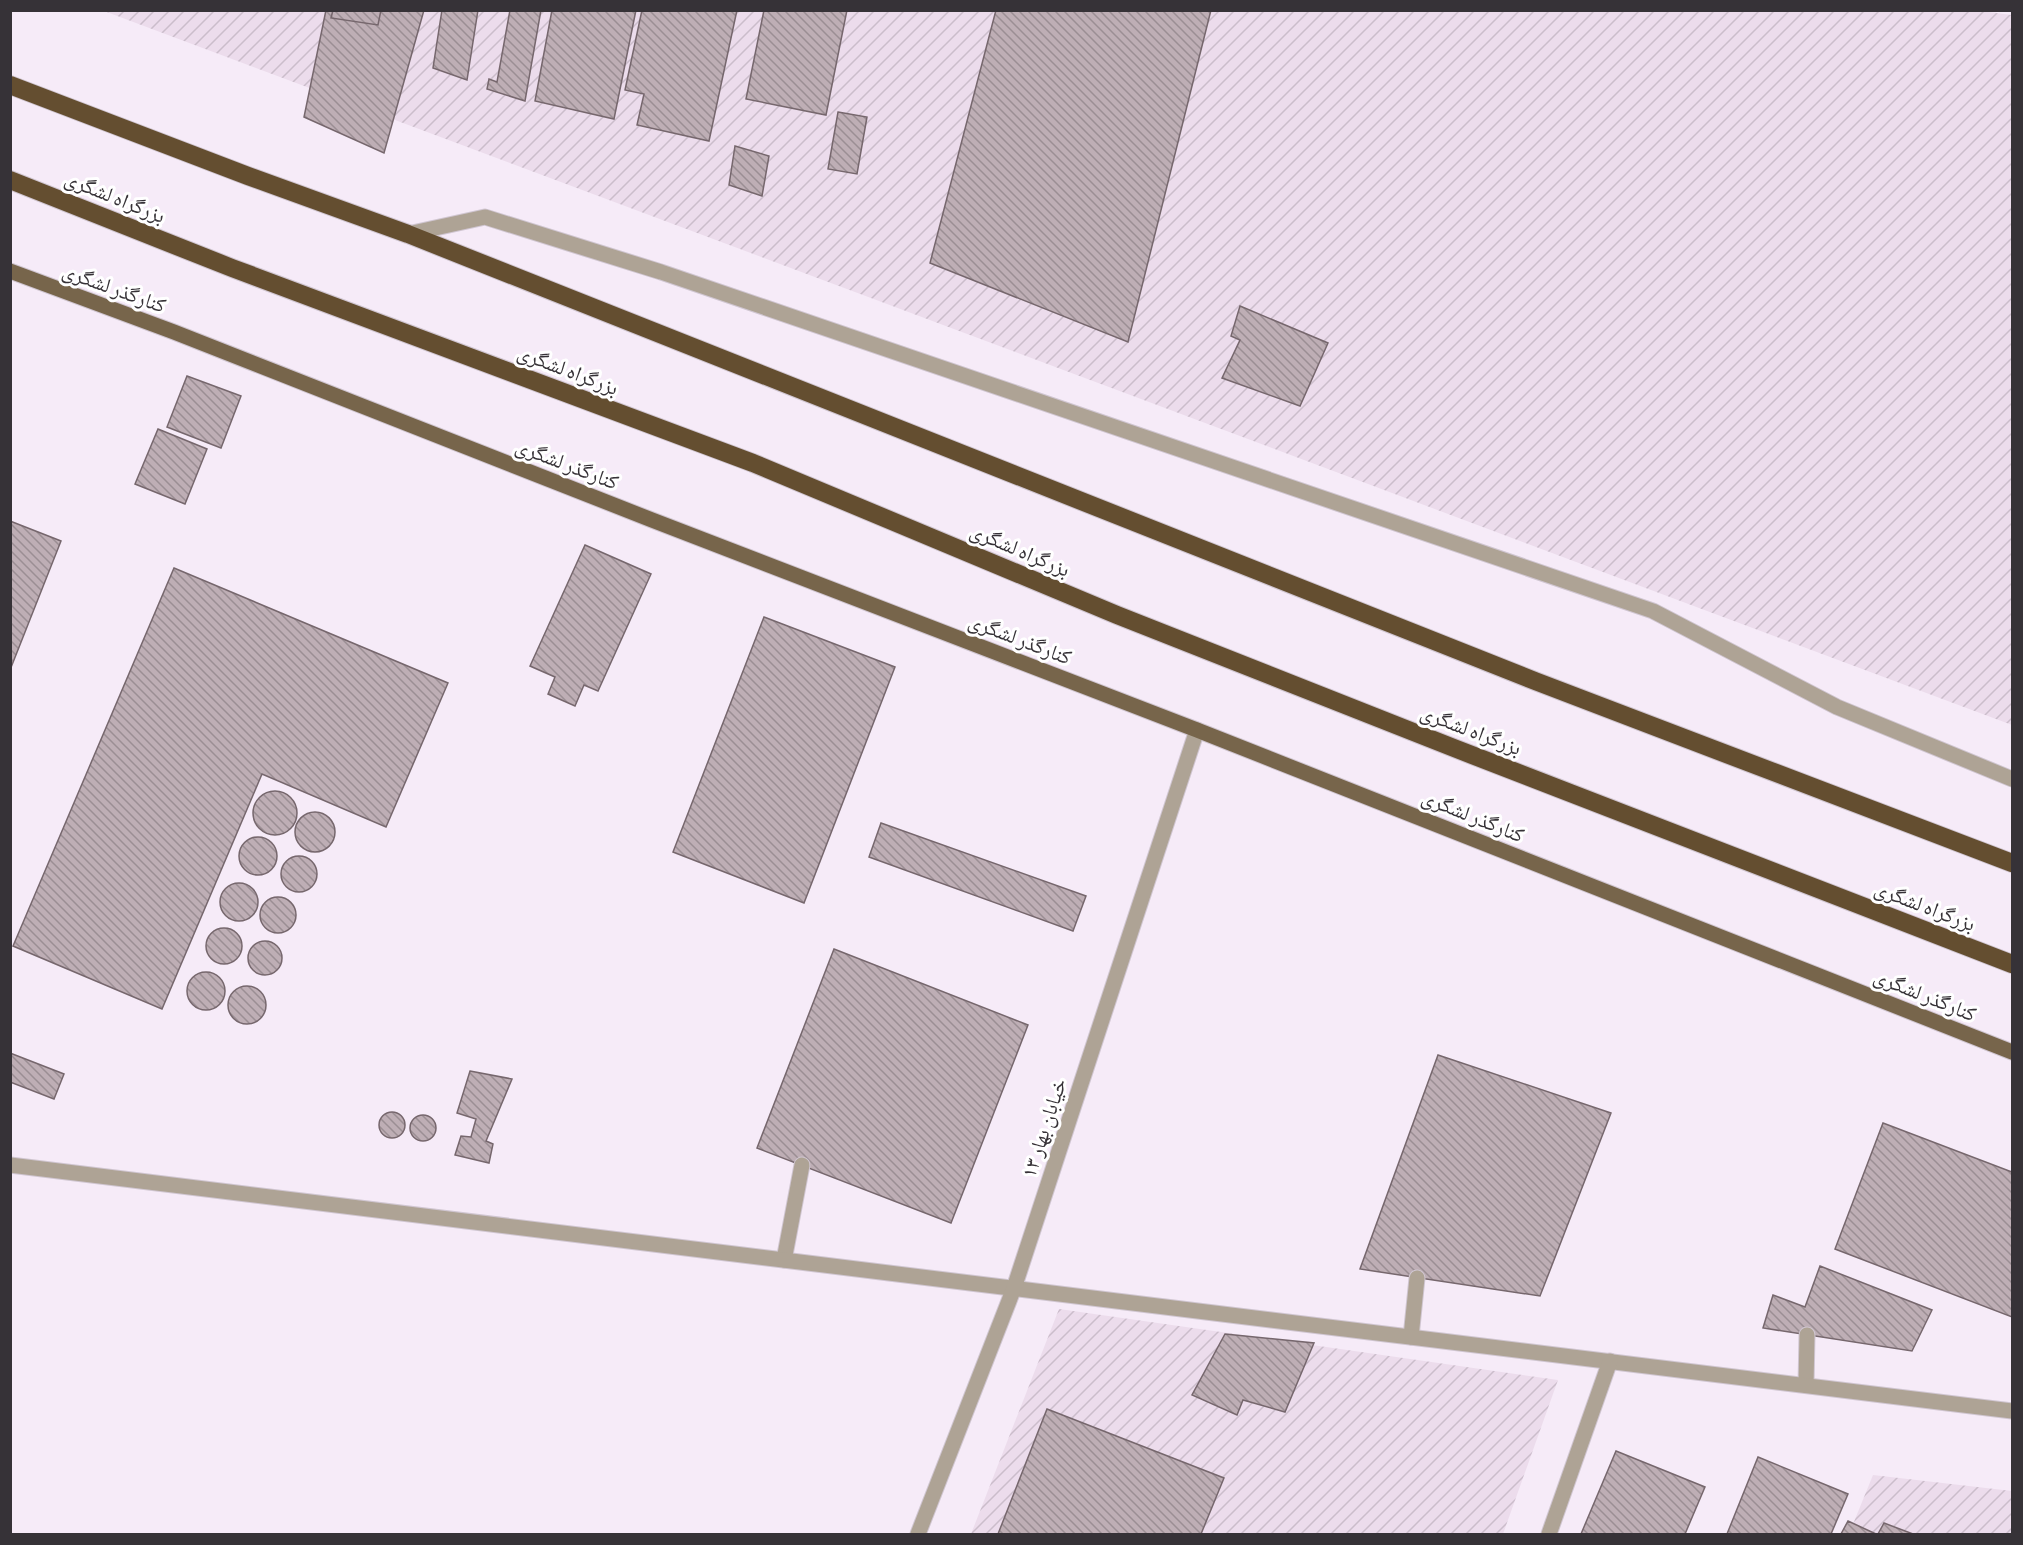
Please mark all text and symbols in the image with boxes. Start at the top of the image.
street label: بزرگراه لشگری [61,168,168,228]
street label: کنارگذر لشگری [59,260,168,318]
street label: بزرگراه لشگری [514,342,621,400]
street label: کنارگذر لشگری [512,435,621,495]
street label: بزرگراه لشگری [966,520,1073,582]
street label: کنارگذر لشگری [965,610,1074,670]
street label: بزرگراه لشگری [1417,702,1524,760]
street label: کنارگذر لشگری [1418,787,1527,847]
street label: بزرگراه لشگری [1871,878,1978,936]
street label: کنارگذر لشگری [1870,966,1979,1026]
street label: خیابان بهار ۱۳ [1019,1076,1071,1181]

